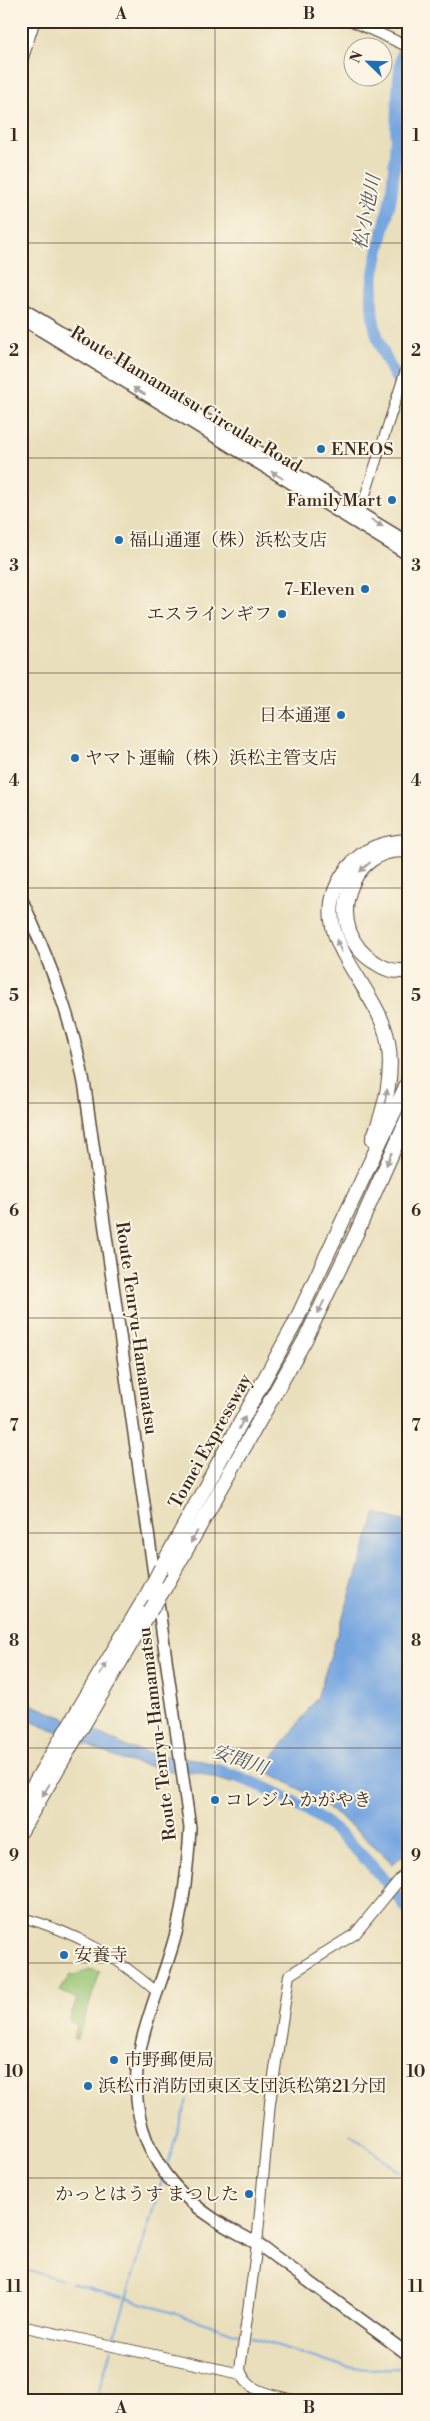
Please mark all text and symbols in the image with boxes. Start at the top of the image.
text: A [114,4,127,24]
text: B [303,4,315,24]
north arrow [342,38,392,88]
text: N [347,49,367,66]
text: 1 [10,126,18,146]
text: 1 [412,126,420,146]
water label: 松小池川 [348,171,386,252]
street label: Route Hamamatsu Circular Road [66,321,306,478]
text: 2 [9,341,19,361]
text: 2 [411,341,421,361]
one-way arrow [132,386,145,395]
place label: ENEOS [331,438,394,461]
marker: ENEOS [315,443,327,455]
one-way arrow [271,471,284,480]
place label: FamilyMart [287,489,383,512]
marker: FamilyMart [386,494,398,506]
one-way arrow [371,519,384,528]
place label: 福山通運（株）浜松支店 [129,529,327,552]
marker: 福山通運（株）浜松支店 [113,534,125,546]
text: 3 [9,556,19,576]
text: 3 [411,556,421,576]
place label: 7-Eleven [284,578,355,601]
marker: 7-Eleven [359,583,371,595]
place label: エスラインギフ [147,603,272,626]
marker: エスラインギフ [276,608,288,620]
place label: 日本通運 [259,704,331,727]
marker: 日本通運 [335,709,347,721]
place label: ヤマト運輸（株）浜松主管支店 [85,747,337,770]
marker: ヤマト運輸（株）浜松主管支店 [69,752,81,764]
text: 4 [9,771,20,791]
text: 4 [411,771,422,791]
one-way arrow [359,861,371,873]
one-way arrow [335,938,343,953]
text: 5 [9,986,19,1006]
text: 5 [411,986,421,1006]
one-way arrow [383,1087,391,1103]
one-way arrow [385,1152,393,1166]
text: 6 [9,1201,19,1221]
text: 6 [411,1201,421,1221]
street label: Route Tenryu-Hamamatsu [110,1220,163,1437]
one-way arrow [317,1300,325,1314]
street label: Tomei Expressway [164,1370,257,1513]
text: 7 [9,1416,19,1436]
text: 7 [411,1416,421,1436]
one-way arrow [237,1417,246,1430]
one-way arrow [190,1530,198,1545]
street label: Route Tenryu-Hamamatsu [133,1625,182,1842]
text: 8 [9,1631,19,1651]
text: 8 [411,1631,421,1651]
one-way arrow [98,1662,107,1675]
water label: 安間川 [209,1739,272,1781]
one-way arrow [41,1784,50,1797]
place label: コレジム かがやき [225,1789,372,1812]
marker: コレジム かがやき [209,1794,221,1806]
text: 9 [9,1846,19,1866]
text: 9 [411,1846,421,1866]
place label: 安養寺 [74,1944,128,1967]
marker: 安養寺 [58,1949,70,1961]
place label: 市野郵便局 [124,2049,214,2072]
marker: 市野郵便局 [108,2054,120,2066]
text: 10 [5,2062,23,2082]
text: 10 [407,2062,425,2082]
place label: 浜松市消防団東区支団浜松第21分団 [98,2075,386,2098]
marker: 浜松市消防団東区支団浜松第21分団 [82,2080,94,2092]
place label: かっとはうす まつした [55,2183,239,2206]
marker: かっとはうす まつした [243,2188,255,2200]
text: 11 [6,2277,22,2297]
text: 11 [408,2277,424,2297]
text: A [114,2398,127,2418]
text: B [303,2398,315,2418]

